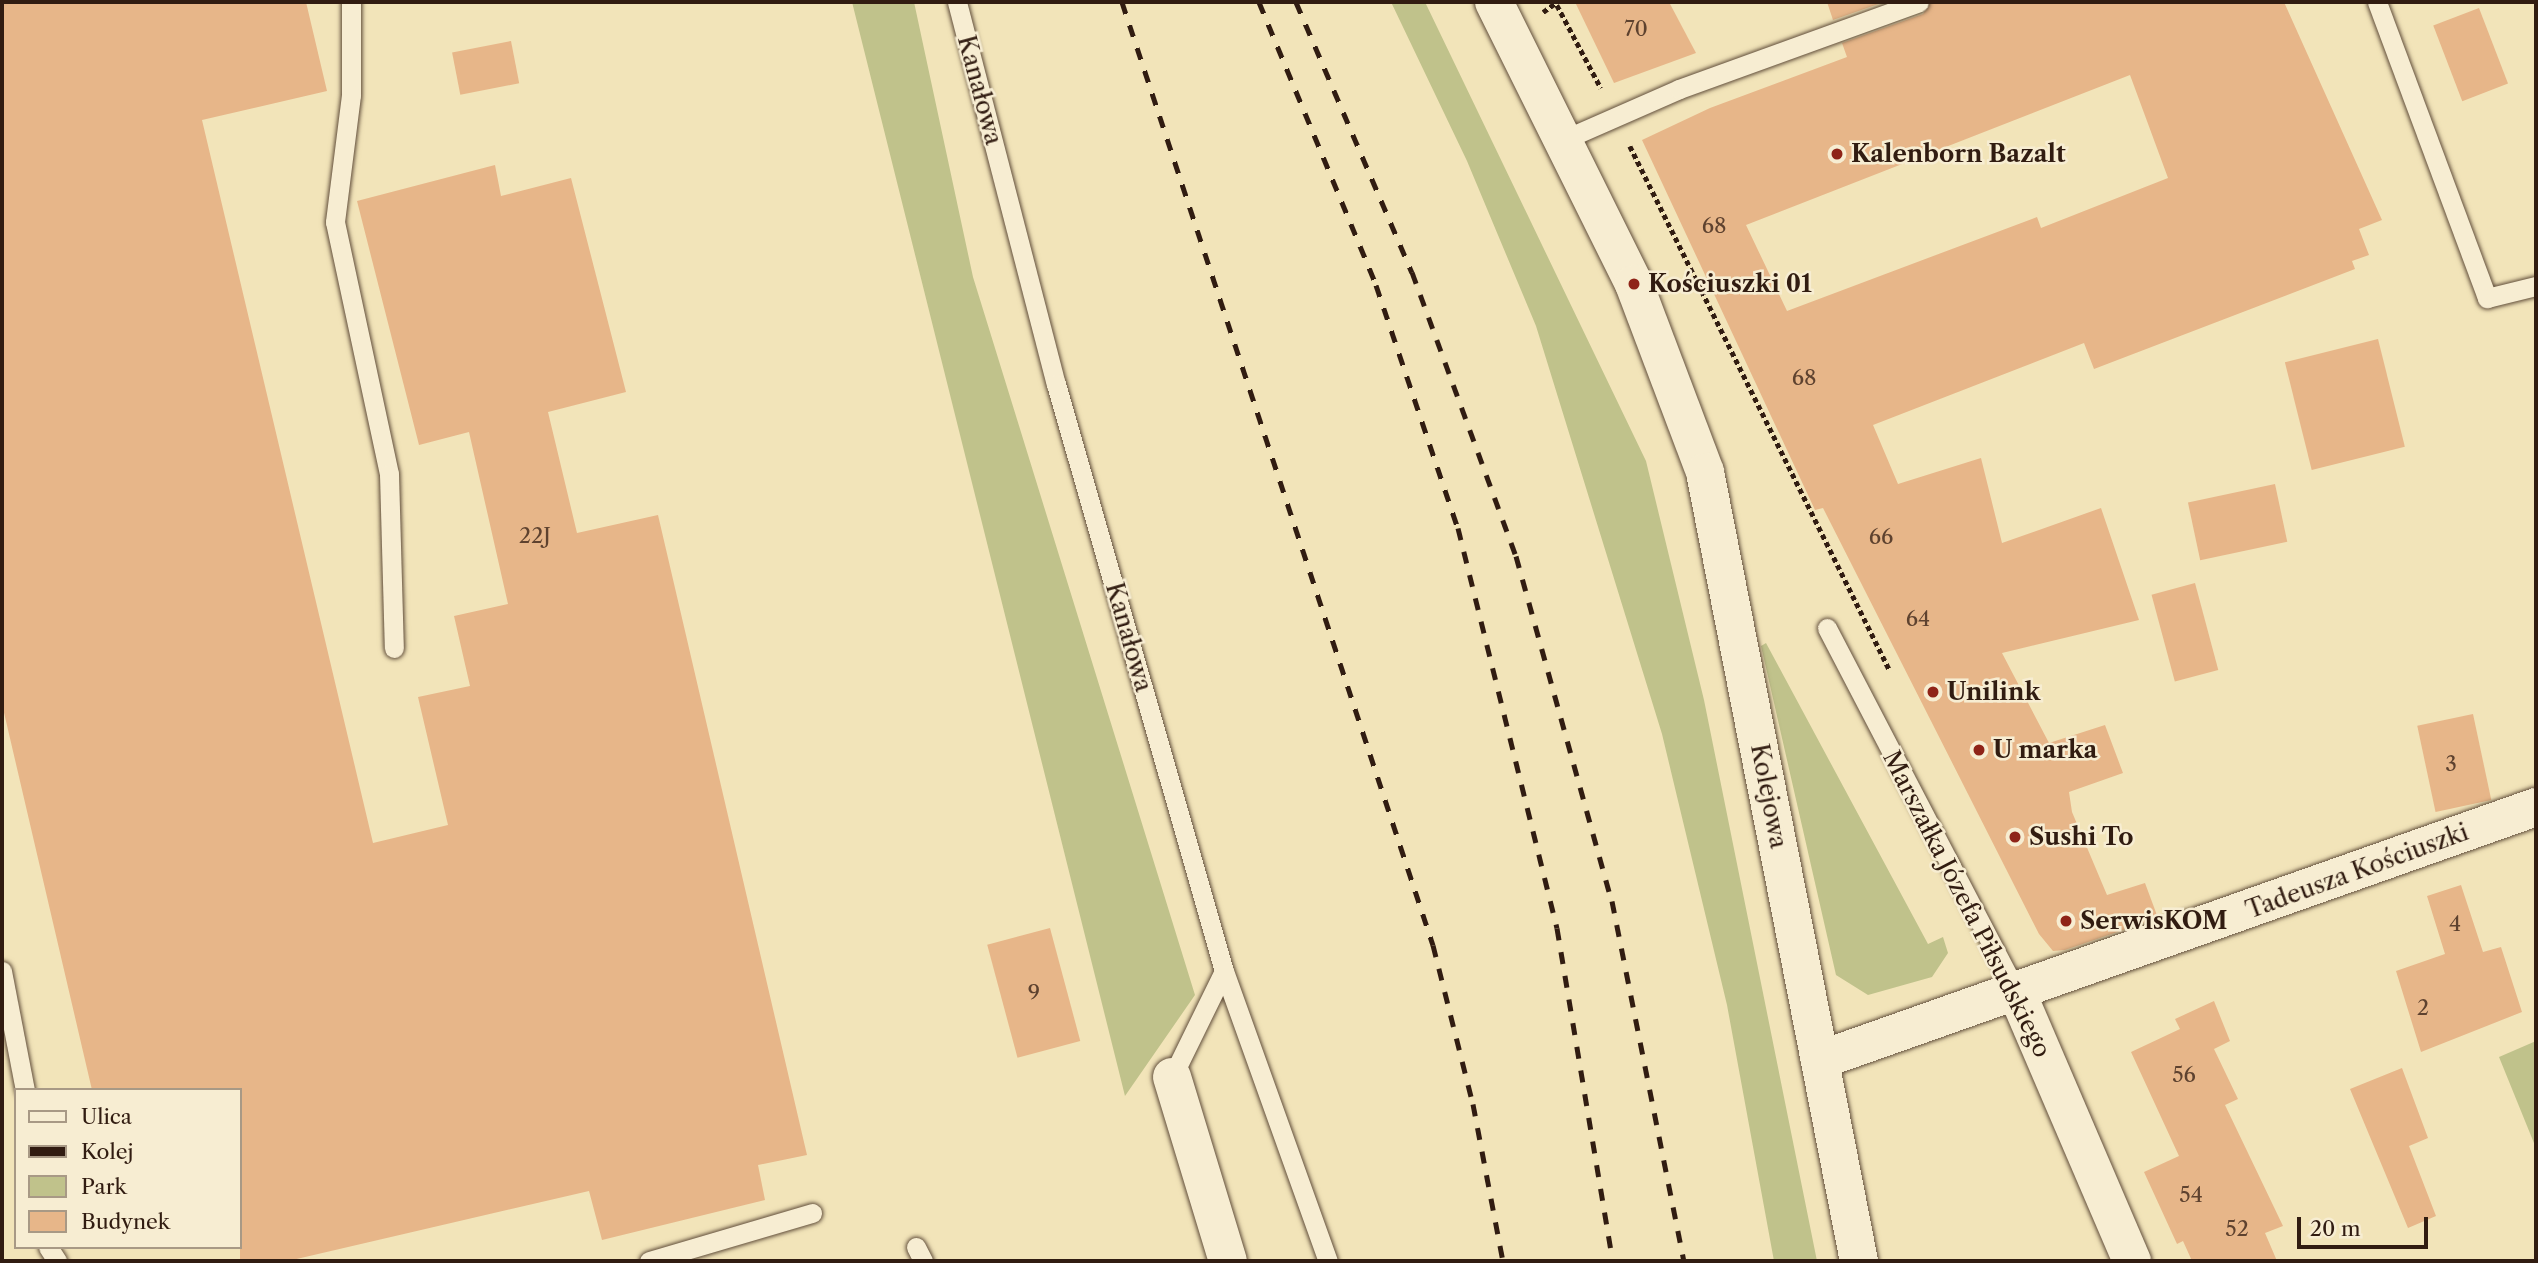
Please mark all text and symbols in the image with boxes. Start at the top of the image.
house number: 70 [1624,16,1648,42]
street label: Kanałowa [952,32,1008,148]
place label: Kalenborn Bazalt [1851,140,2066,168]
marker: Kalenborn Bazalt [1829,146,1845,162]
house number: 68 [1702,213,1726,239]
place label: Kościuszki 01 [1648,270,1812,298]
marker: Kościuszki 01 [1626,276,1642,292]
house number: 68 [1792,365,1816,391]
house number: 22J [519,523,551,549]
house number: 66 [1869,524,1893,550]
street label: Kanałowa [1100,579,1158,695]
house number: 64 [1906,606,1930,632]
place label: Unilink [1947,678,2040,706]
marker: Unilink [1925,684,1941,700]
place label: U marka [1993,736,2097,764]
street label: Kolejowa [1745,741,1793,851]
marker: U marka [1971,742,1987,758]
street label: Marszałka Józefa Piłsudskiego [1877,746,2057,1062]
house number: 3 [2445,751,2457,777]
street label: Tadeusza Kościuszki [2242,817,2472,925]
place label: Sushi To [2029,823,2134,851]
marker: Sushi To [2007,829,2023,845]
place label: SerwisKOM [2080,907,2228,935]
house number: 4 [2449,911,2461,937]
marker: SerwisKOM [2058,913,2074,929]
house number: 9 [1028,980,1040,1006]
house number: 2 [2417,995,2429,1021]
house number: 56 [2172,1062,2196,1088]
legend [14,1088,242,1249]
text: Ulica [81,1104,132,1129]
text: Kolej [81,1139,133,1164]
text: Park [81,1174,127,1199]
house number: 54 [2179,1182,2203,1208]
scale bar [2300,1204,2431,1248]
text: Budynek [81,1209,170,1234]
house number: 52 [2225,1216,2249,1242]
text: 20 m [2310,1216,2361,1241]

